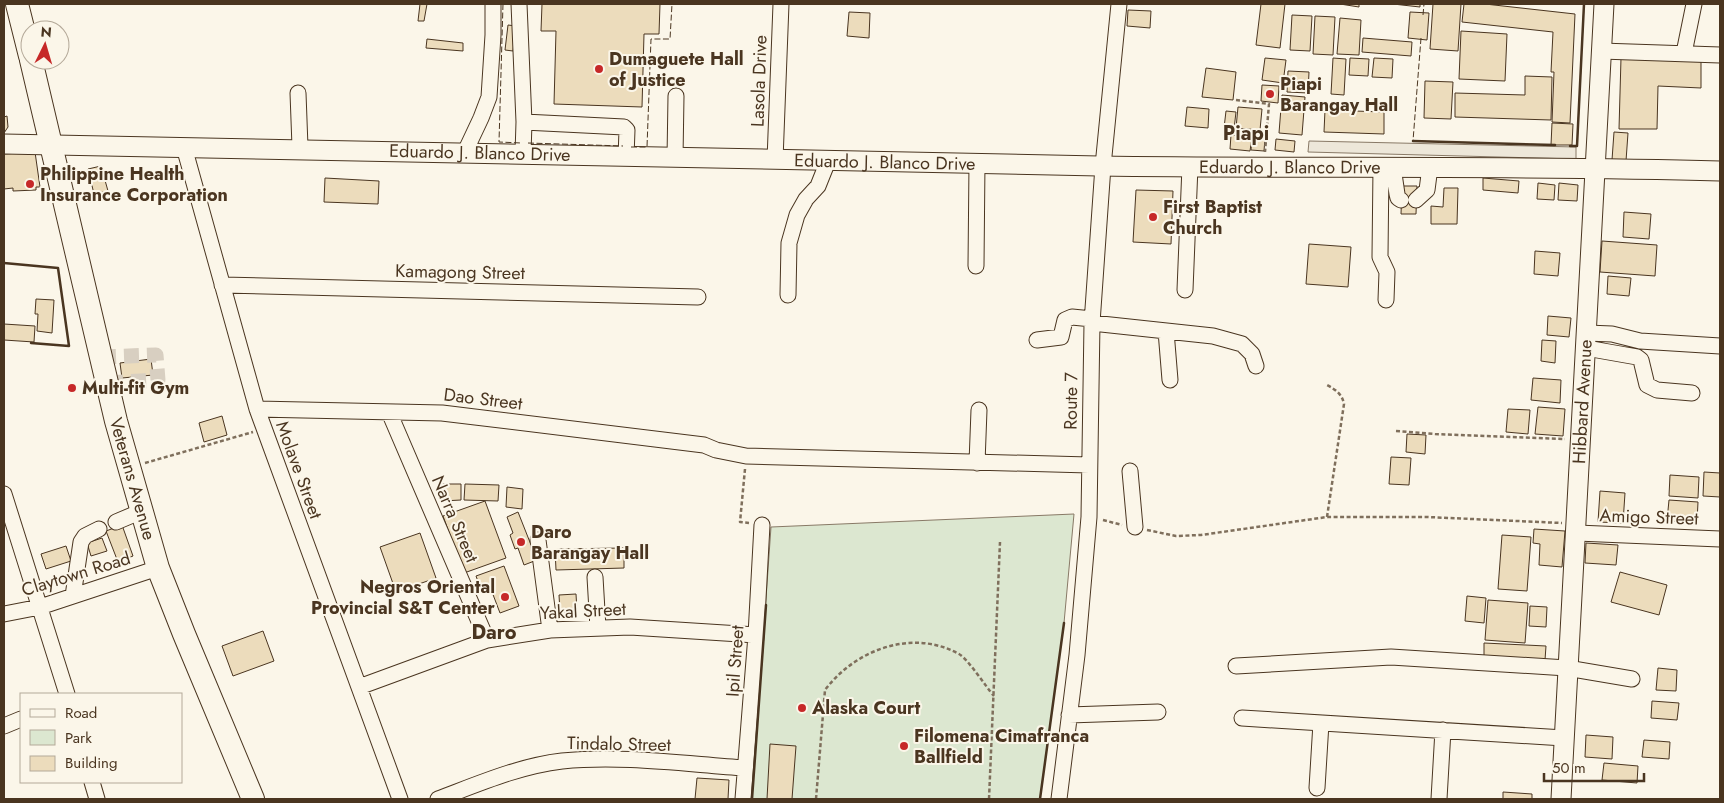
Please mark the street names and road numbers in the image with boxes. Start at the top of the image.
street label: Lasola Drive [744,35,774,127]
street label: Eduardo J. Blanco Drive [389,138,571,168]
street label: Eduardo J. Blanco Drive [794,147,976,177]
street label: Eduardo J. Blanco Drive [1199,154,1380,180]
street label: Kamagong Street [395,258,526,286]
street label: Hibbard Avenue [1566,339,1599,465]
street label: Route 7 [1057,371,1085,430]
street label: Dao Street [442,381,524,417]
street label: Veterans Avenue [103,414,162,543]
street label: Molave Street [269,417,329,523]
street label: Narra Street [425,472,485,567]
street label: Amigo Street [1599,502,1700,532]
street label: Claytown Road [18,545,134,603]
street label: Yakal Street [539,596,627,626]
street label: Ipil Street [720,624,751,698]
street label: Tindalo Street [567,730,672,758]

